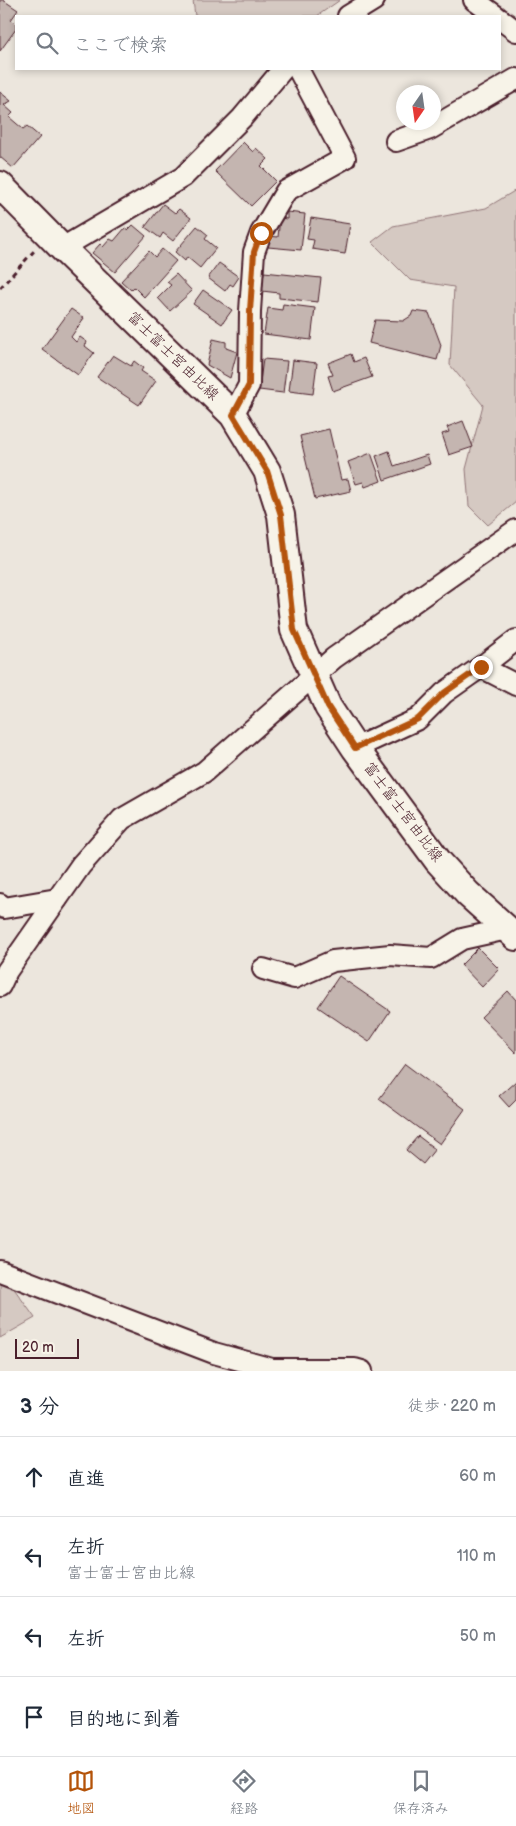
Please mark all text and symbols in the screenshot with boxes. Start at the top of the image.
search box [15,15,501,70]
icon: search [33,29,61,57]
text: ここで検索 [73,34,168,57]
north arrow [396,85,441,130]
route start [250,222,273,245]
street label: 富士富士宮由比線 [123,307,223,405]
route end [470,656,493,679]
street label: 富士富士宮由比線 [359,758,447,866]
scale bar [15,1336,79,1359]
text: 20 m [22,1339,54,1356]
text: 3 分 [20,1394,59,1419]
text: 徒歩 · 220 m [408,1397,496,1416]
icon: ahead [20,1463,48,1491]
text: 60 m [459,1467,496,1486]
text: 直進 [67,1468,105,1491]
text: 左折 [67,1536,105,1559]
icon: left [20,1543,48,1571]
text: 110 m [457,1547,496,1566]
text: 富士富士宮由比線 [67,1564,195,1583]
icon: left [20,1623,48,1651]
text: 50 m [460,1627,496,1646]
text: 左折 [67,1628,105,1651]
icon: arrive [20,1703,48,1731]
text: 目的地に到着 [67,1708,181,1731]
tab: 地図 [67,1767,95,1817]
tab: 経路 [230,1767,258,1817]
tab: 保存済み [393,1767,449,1817]

